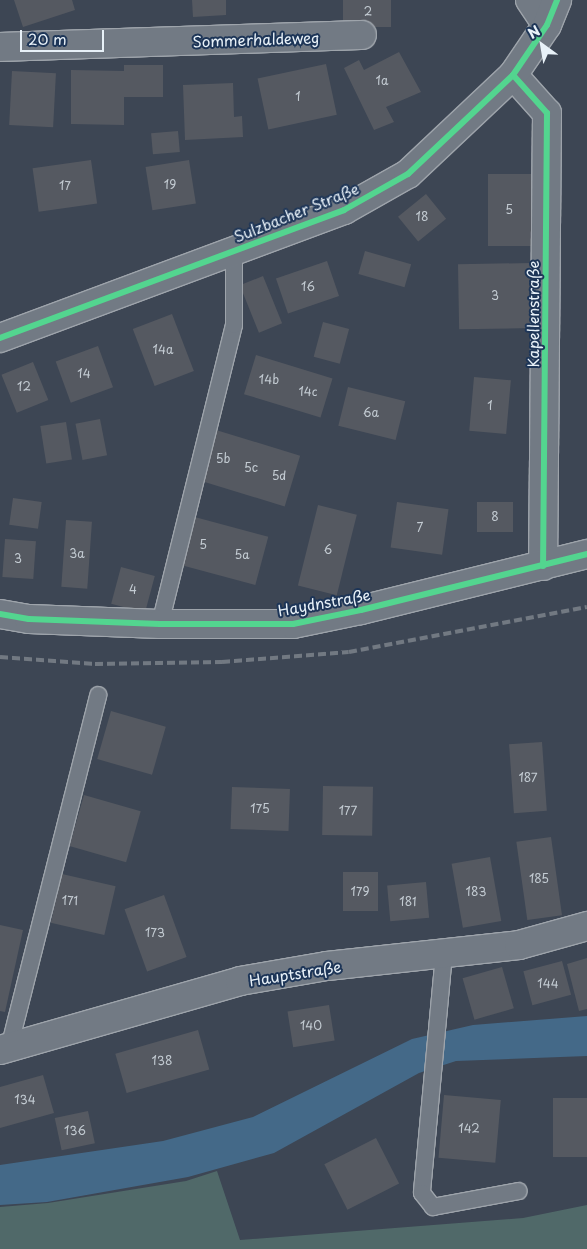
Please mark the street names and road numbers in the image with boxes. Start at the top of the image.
street label: Sommerhaldeweg [192,28,320,50]
street label: Sulzbacher Straße [231,179,361,245]
street label: Kapellenstraße [524,261,542,367]
street label: Haydnstraße [276,585,372,619]
street label: Hauptstraße [248,957,342,989]

